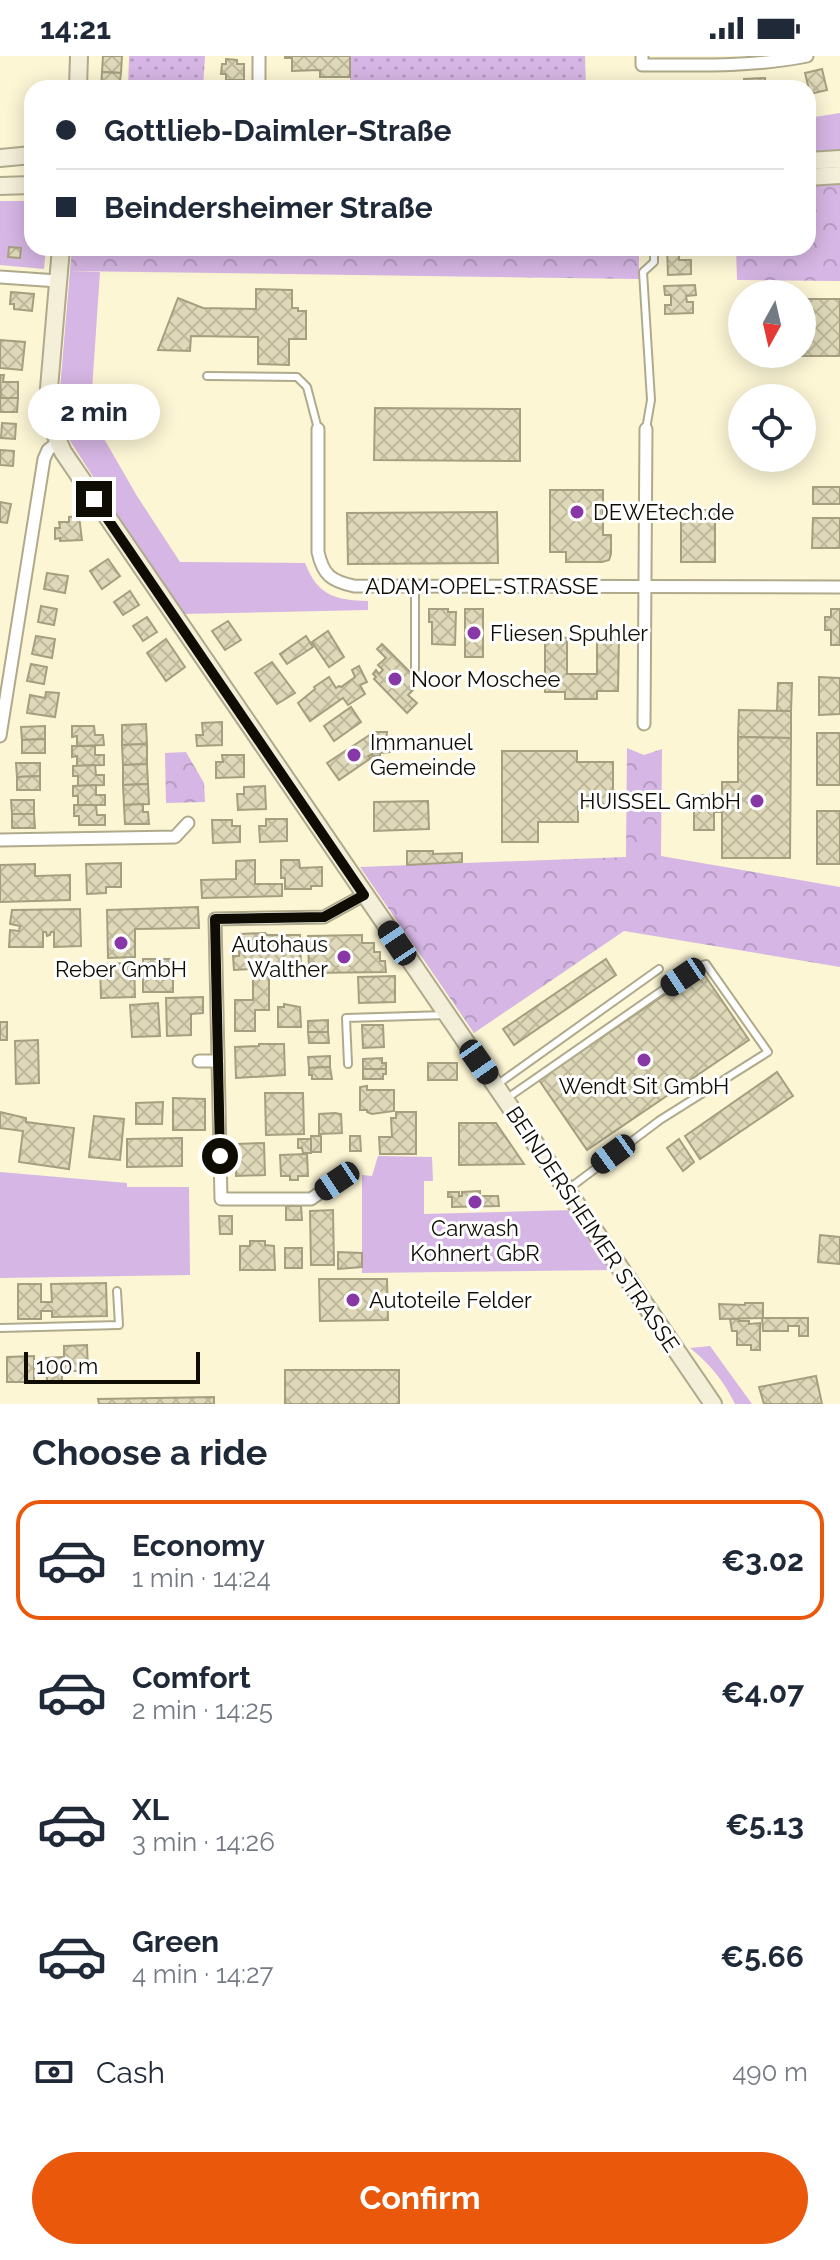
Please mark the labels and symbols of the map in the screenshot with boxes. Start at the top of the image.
north arrow [728,280,816,368]
callout: 2 min [28,383,160,439]
route end [76,481,112,517]
place label: DEWEtech.de [593,499,734,525]
marker: DEWEtech.de [568,503,586,521]
street label: ADAM-OPEL-STRASSE [365,573,599,599]
place label: Fliesen Spuhler [490,620,648,646]
marker: Fliesen Spuhler [465,624,483,642]
place label: Noor Moschee [411,666,560,692]
marker: Noor Moschee [386,670,404,688]
place label: Immanuel Gemeinde [370,729,476,780]
marker: Immanuel Gemeinde [345,746,363,764]
place label: HUISSEL GmbH [579,788,741,814]
marker: HUISSEL GmbH [748,792,766,810]
car [374,916,420,970]
place label: Autohaus Walther [232,931,328,982]
marker: Reber GmbH [112,934,130,952]
marker: Autohaus Walther [335,948,353,966]
car [656,954,710,1000]
place label: Reber GmbH [55,956,187,982]
car [455,1035,503,1089]
marker: Wendt Sit GmbH [635,1051,653,1069]
place label: Wendt Sit GmbH [559,1073,729,1099]
street label: BEINDERSHEIMER STRASSE [501,1101,685,1357]
car [587,1130,639,1178]
route start [202,1138,238,1174]
car [310,1158,364,1204]
marker: Carwash Kohnert GbR [466,1193,484,1211]
place label: Carwash Kohnert GbR [410,1215,540,1266]
place label: Autoteile Felder [369,1287,532,1313]
marker: Autoteile Felder [344,1291,362,1309]
scale bar [24,1348,200,1384]

